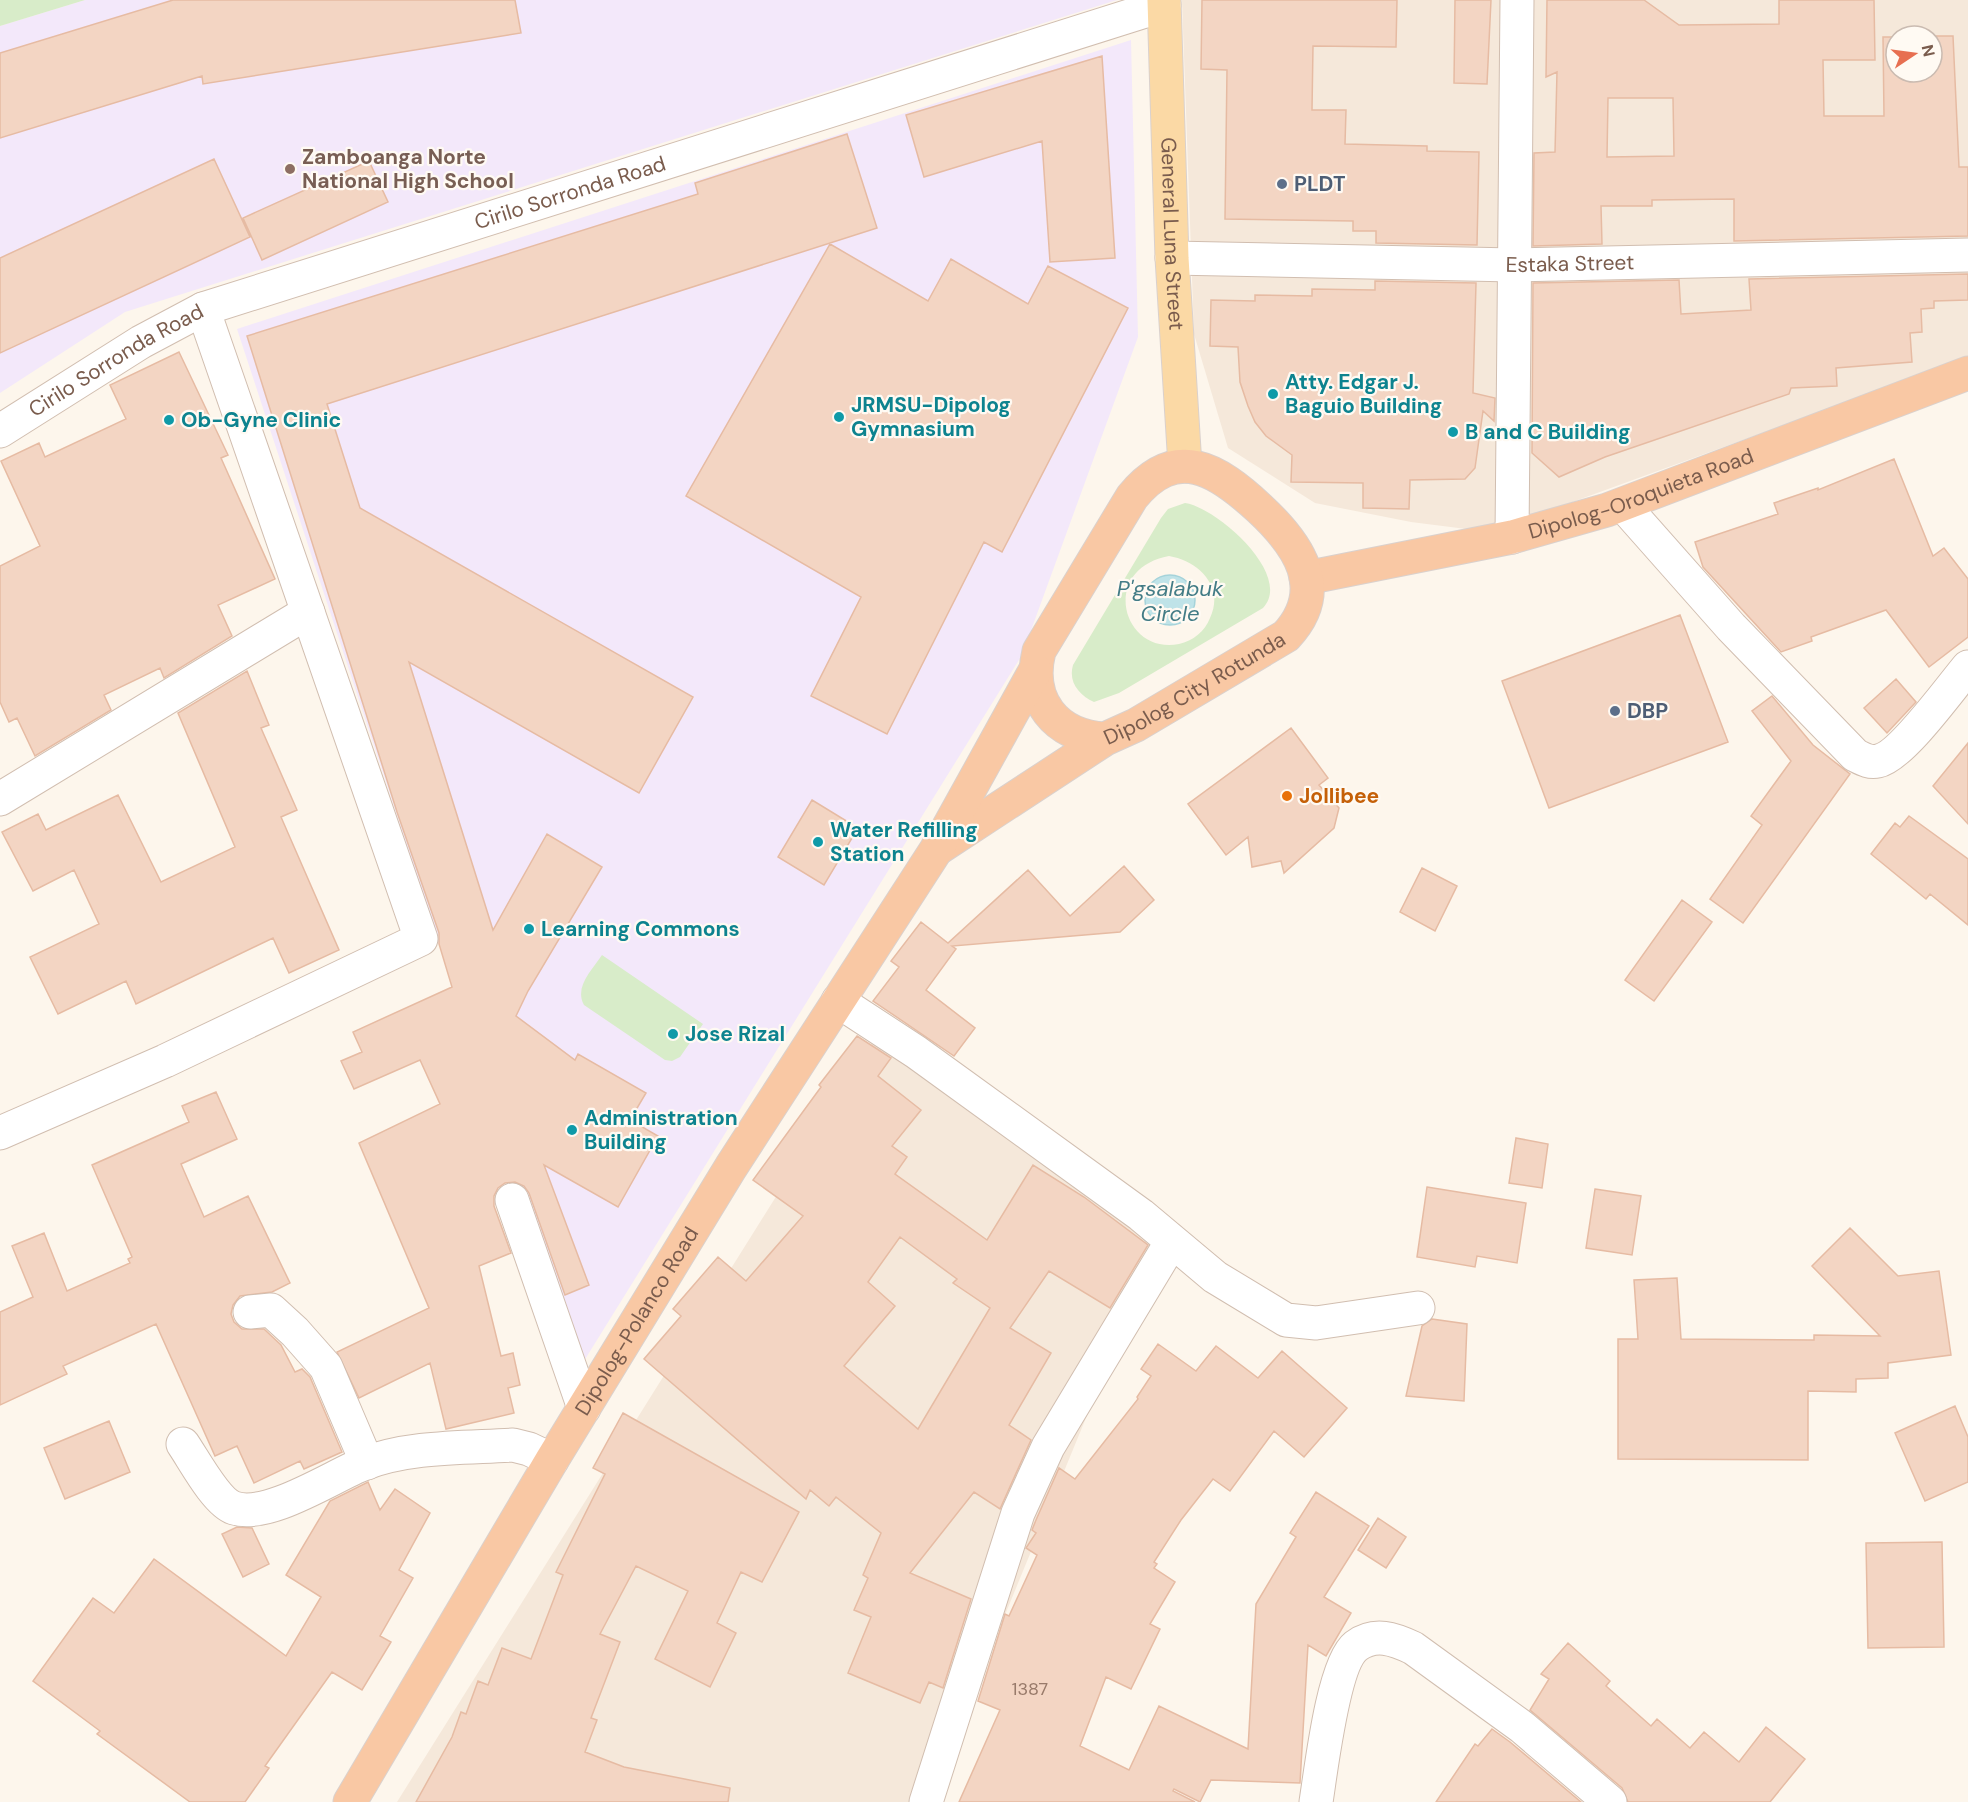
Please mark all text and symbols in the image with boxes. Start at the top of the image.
north arrow [1884,24,1944,84]
text: N [1917,43,1940,59]
street label: General Luna Street [1154,137,1190,331]
place label: Zamboanga Norte National High School [302,143,514,195]
street label: Cirilo Sorronda Road [471,149,669,236]
marker: Zamboanga Norte National High School [283,162,297,176]
place label: PLDT [1294,170,1346,198]
marker: PLDT [1275,177,1289,191]
street label: Estaka Street [1505,248,1635,279]
street label: Cirilo Sorronda Road [23,297,208,423]
place label: Atty. Edgar J. Baguio Building [1285,368,1442,420]
marker: Atty. Edgar J. Baguio Building [1266,387,1280,401]
place label: JRMSU-Dipolog Gymnasium [851,391,1011,443]
place label: Ob-Gyne Clinic [181,406,341,434]
marker: JRMSU-Dipolog Gymnasium [832,410,846,424]
marker: Ob-Gyne Clinic [162,413,176,427]
place label: B and C Building [1465,418,1630,446]
marker: B and C Building [1446,425,1460,439]
street label: Dipolog-Oroquieta Road [1525,442,1758,546]
water label: P'gsalabuk Circle [1117,574,1224,628]
street label: Dipolog City Rotunda [1099,625,1291,752]
place label: DBP [1627,697,1668,725]
marker: DBP [1608,704,1622,718]
place label: Jollibee [1299,782,1379,810]
marker: Jollibee [1280,789,1294,803]
place label: Water Refilling Station [830,816,978,868]
marker: Water Refilling Station [811,835,825,849]
place label: Learning Commons [541,915,740,943]
marker: Learning Commons [522,922,536,936]
place label: Jose Rizal [685,1020,785,1048]
marker: Jose Rizal [666,1027,680,1041]
place label: Administration Building [584,1104,738,1156]
marker: Administration Building [565,1123,579,1137]
street label: Dipolog-Polanco Road [569,1222,705,1421]
house number: 1387 [1012,1677,1048,1701]

